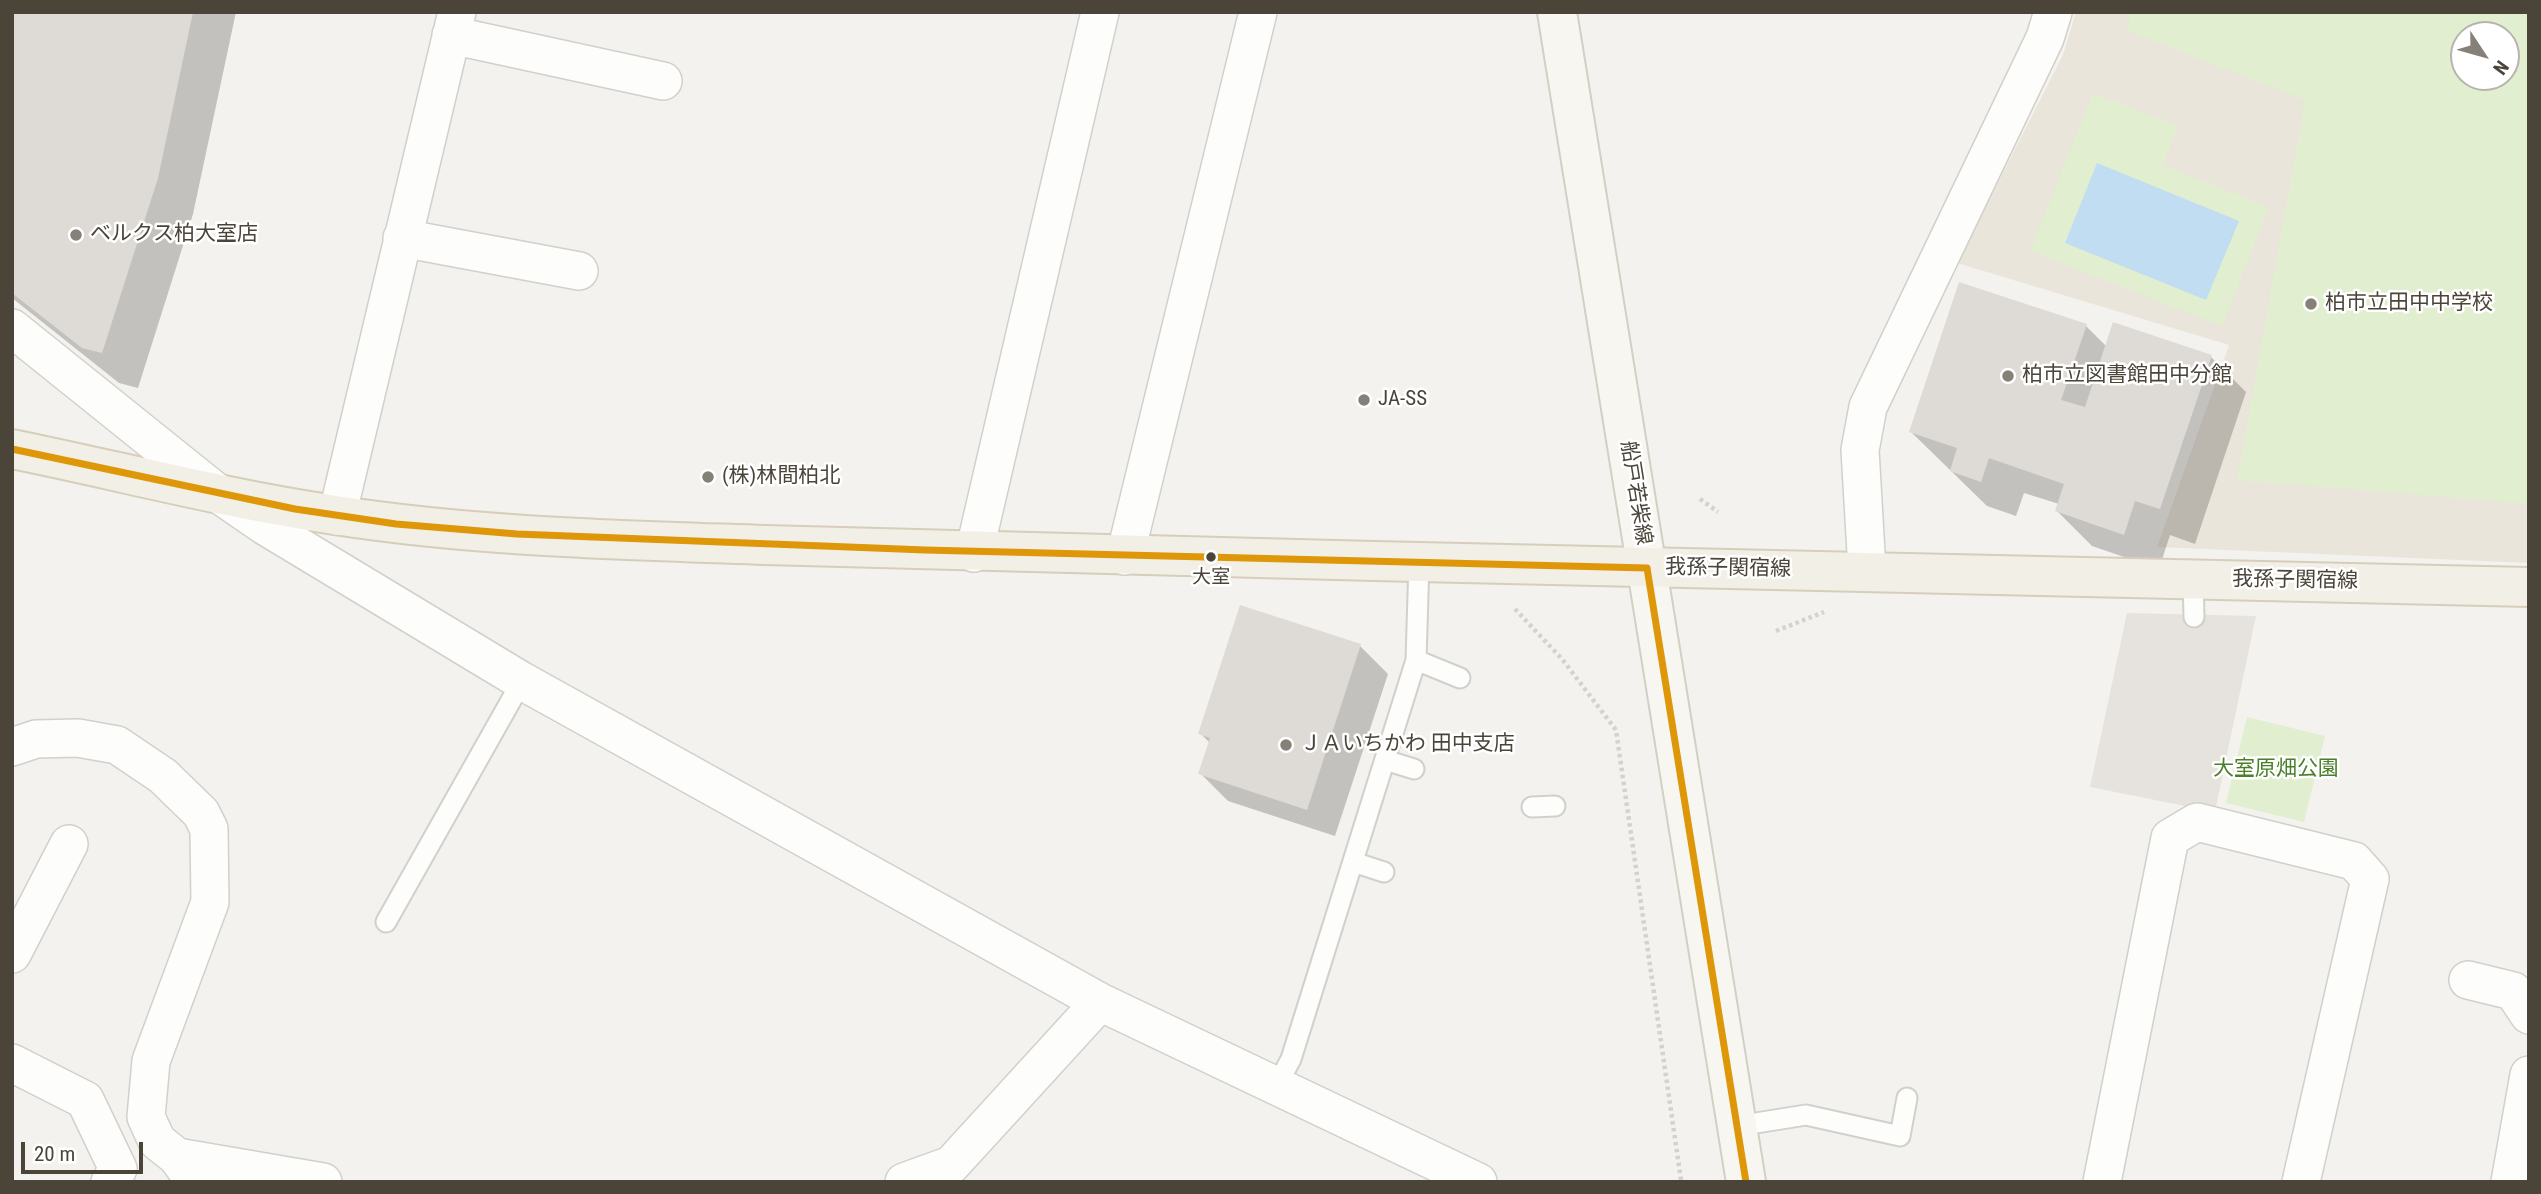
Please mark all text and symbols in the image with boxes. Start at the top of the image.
north arrow [2450,21,2520,91]
text: N [2488,56,2514,79]
place label: ベルクス柏大室店 [90,222,258,248]
marker: ベルクス柏大室店 [68,227,84,243]
place label: 柏市立田中中学校 [2325,291,2493,317]
marker: 柏市立田中中学校 [2303,296,2319,312]
place label: 柏市立図書館田中分館 [2022,363,2232,389]
marker: 柏市立図書館田中分館 [2000,368,2016,384]
place label: JA-SS [1378,387,1427,413]
marker: JA-SS [1356,392,1372,408]
street label: 船戸若柴線 [1614,439,1656,547]
place label: (株)林間柏北 [722,464,840,490]
marker: (株)林間柏北 [700,469,716,485]
marker: 大室 [1204,550,1218,564]
street label: 我孫子関宿線 [1665,555,1791,583]
place label: 大室 [1192,567,1230,589]
street label: 我孫子関宿線 [2232,567,2358,595]
place label: ＪＡいちかわ 田中支店 [1300,732,1515,758]
marker: ＪＡいちかわ 田中支店 [1278,737,1294,753]
park label: 大室原畑公園 [2213,757,2339,783]
scale bar [24,1128,147,1172]
text: 20 m [34,1142,75,1166]

